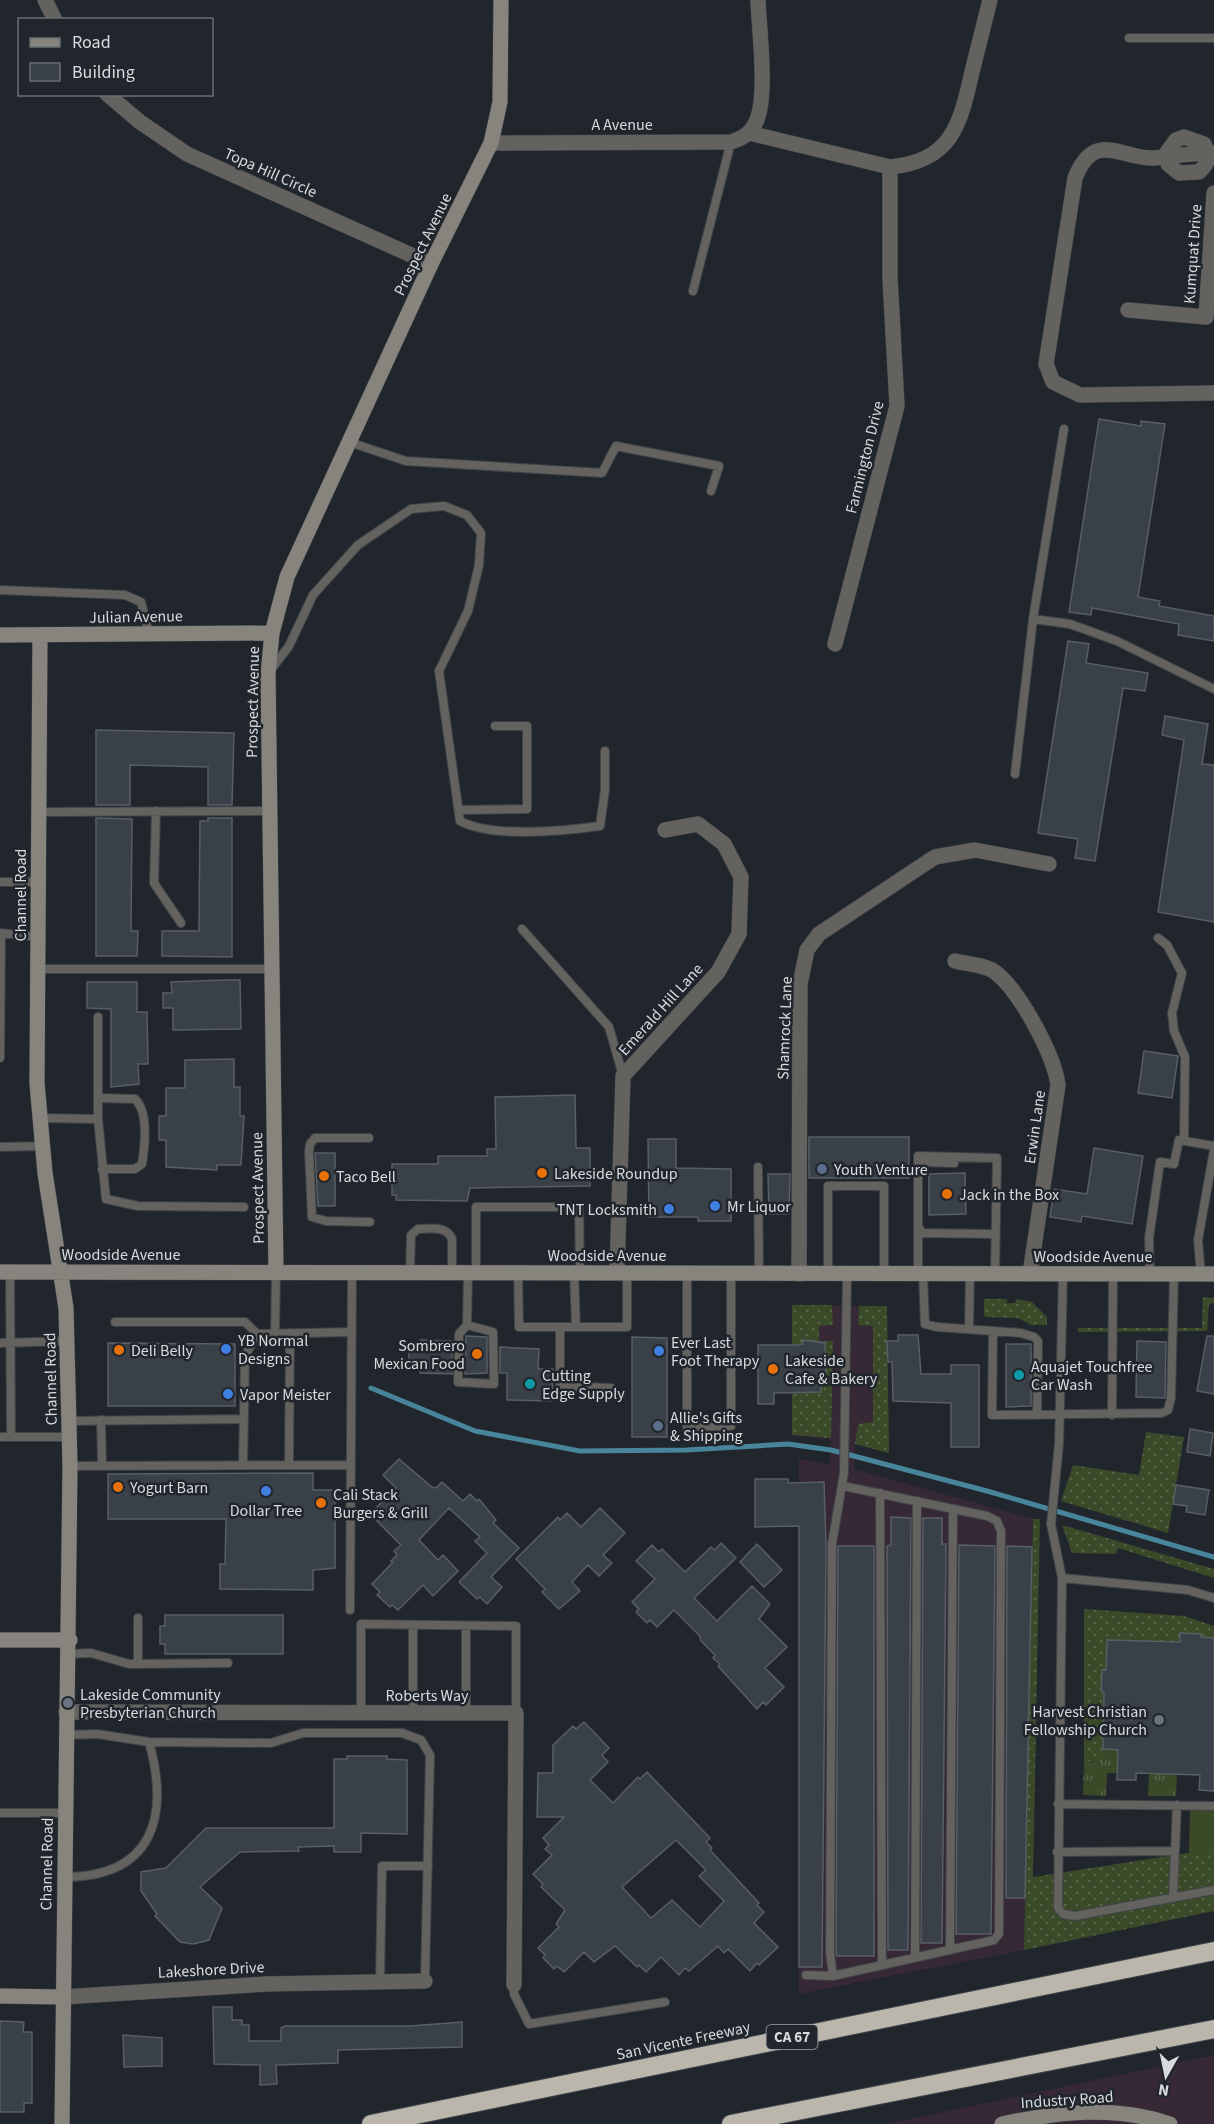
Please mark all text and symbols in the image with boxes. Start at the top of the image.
legend [18,18,213,96]
text: Road [72,30,111,55]
text: Building [72,60,135,85]
street label: A Avenue [591,114,653,136]
street label: Topa Hill Circle [221,143,321,203]
street label: Prospect Avenue [389,189,457,299]
street label: Kumquat Drive [1179,204,1207,305]
street label: Farmington Drive [840,398,890,516]
street label: Julian Avenue [89,605,183,629]
street label: Prospect Avenue [241,646,265,758]
street label: Channel Road [10,849,32,941]
street label: Emerald Hill Lane [613,959,708,1061]
street label: Shamrock Lane [772,976,798,1080]
street label: Erwin Lane [1019,1089,1051,1165]
street label: Prospect Avenue [246,1132,270,1244]
place label: Youth Venture [833,1159,928,1181]
marker: Youth Venture [815,1162,829,1176]
place label: Lakeside Roundup [554,1163,678,1185]
place label: Taco Bell [336,1166,396,1188]
marker: Lakeside Roundup [535,1166,549,1180]
marker: Taco Bell [317,1169,331,1183]
place label: Jack in the Box [959,1184,1059,1206]
marker: Jack in the Box [940,1187,954,1201]
place label: Mr Liquor [727,1196,791,1218]
place label: TNT Locksmith [557,1199,657,1221]
marker: Mr Liquor [708,1199,722,1213]
marker: TNT Locksmith [662,1202,676,1216]
street label: Woodside Avenue [62,1244,180,1266]
street label: Woodside Avenue [548,1245,666,1267]
street label: Woodside Avenue [1034,1246,1152,1268]
place label: YB Normal Designs [237,1330,308,1370]
street label: Channel Road [39,1332,63,1426]
place label: Ever Last Foot Therapy [671,1332,760,1372]
place label: Sombrero Mexican Food [373,1335,465,1375]
place label: Deli Belly [131,1340,193,1362]
marker: YB Normal Designs [219,1342,233,1356]
marker: Deli Belly [112,1343,126,1357]
marker: Ever Last Foot Therapy [652,1344,666,1358]
marker: Sombrero Mexican Food [470,1347,484,1361]
place label: Lakeside Cafe & Bakery [785,1350,878,1390]
place label: Aquajet Touchfree Car Wash [1031,1356,1153,1396]
marker: Lakeside Cafe & Bakery [766,1362,780,1376]
place label: Cutting Edge Supply [542,1365,625,1405]
marker: Aquajet Touchfree Car Wash [1012,1368,1026,1382]
marker: Cutting Edge Supply [523,1377,537,1391]
place label: Vapor Meister [240,1384,331,1406]
marker: Vapor Meister [221,1387,235,1401]
place label: Allie's Gifts & Shipping [670,1407,743,1447]
marker: Allie's Gifts & Shipping [651,1419,665,1433]
place label: Yogurt Barn [129,1477,208,1499]
marker: Yogurt Barn [111,1480,125,1494]
marker: Dollar Tree [259,1484,273,1498]
place label: Cali Stack Burgers & Grill [333,1484,428,1524]
marker: Cali Stack Burgers & Grill [314,1496,328,1510]
place label: Dollar Tree [230,1500,302,1522]
place label: Lakeside Community Presbyterian Church [80,1684,221,1724]
street label: Roberts Way [386,1685,469,1707]
marker: Lakeside Community Presbyterian Church [61,1696,75,1710]
place label: Harvest Christian Fellowship Church [1024,1701,1147,1741]
marker: Harvest Christian Fellowship Church [1152,1713,1166,1727]
street label: Channel Road [35,1817,59,1911]
street label: Lakeshore Drive [157,1956,265,1984]
street label: San Vicente Freeway [614,2016,753,2066]
road number: CA 67 [766,2025,818,2049]
north arrow [1136,2046,1196,2106]
text: N [1157,2078,1171,2102]
street label: Industry Road [1020,2086,1114,2114]

